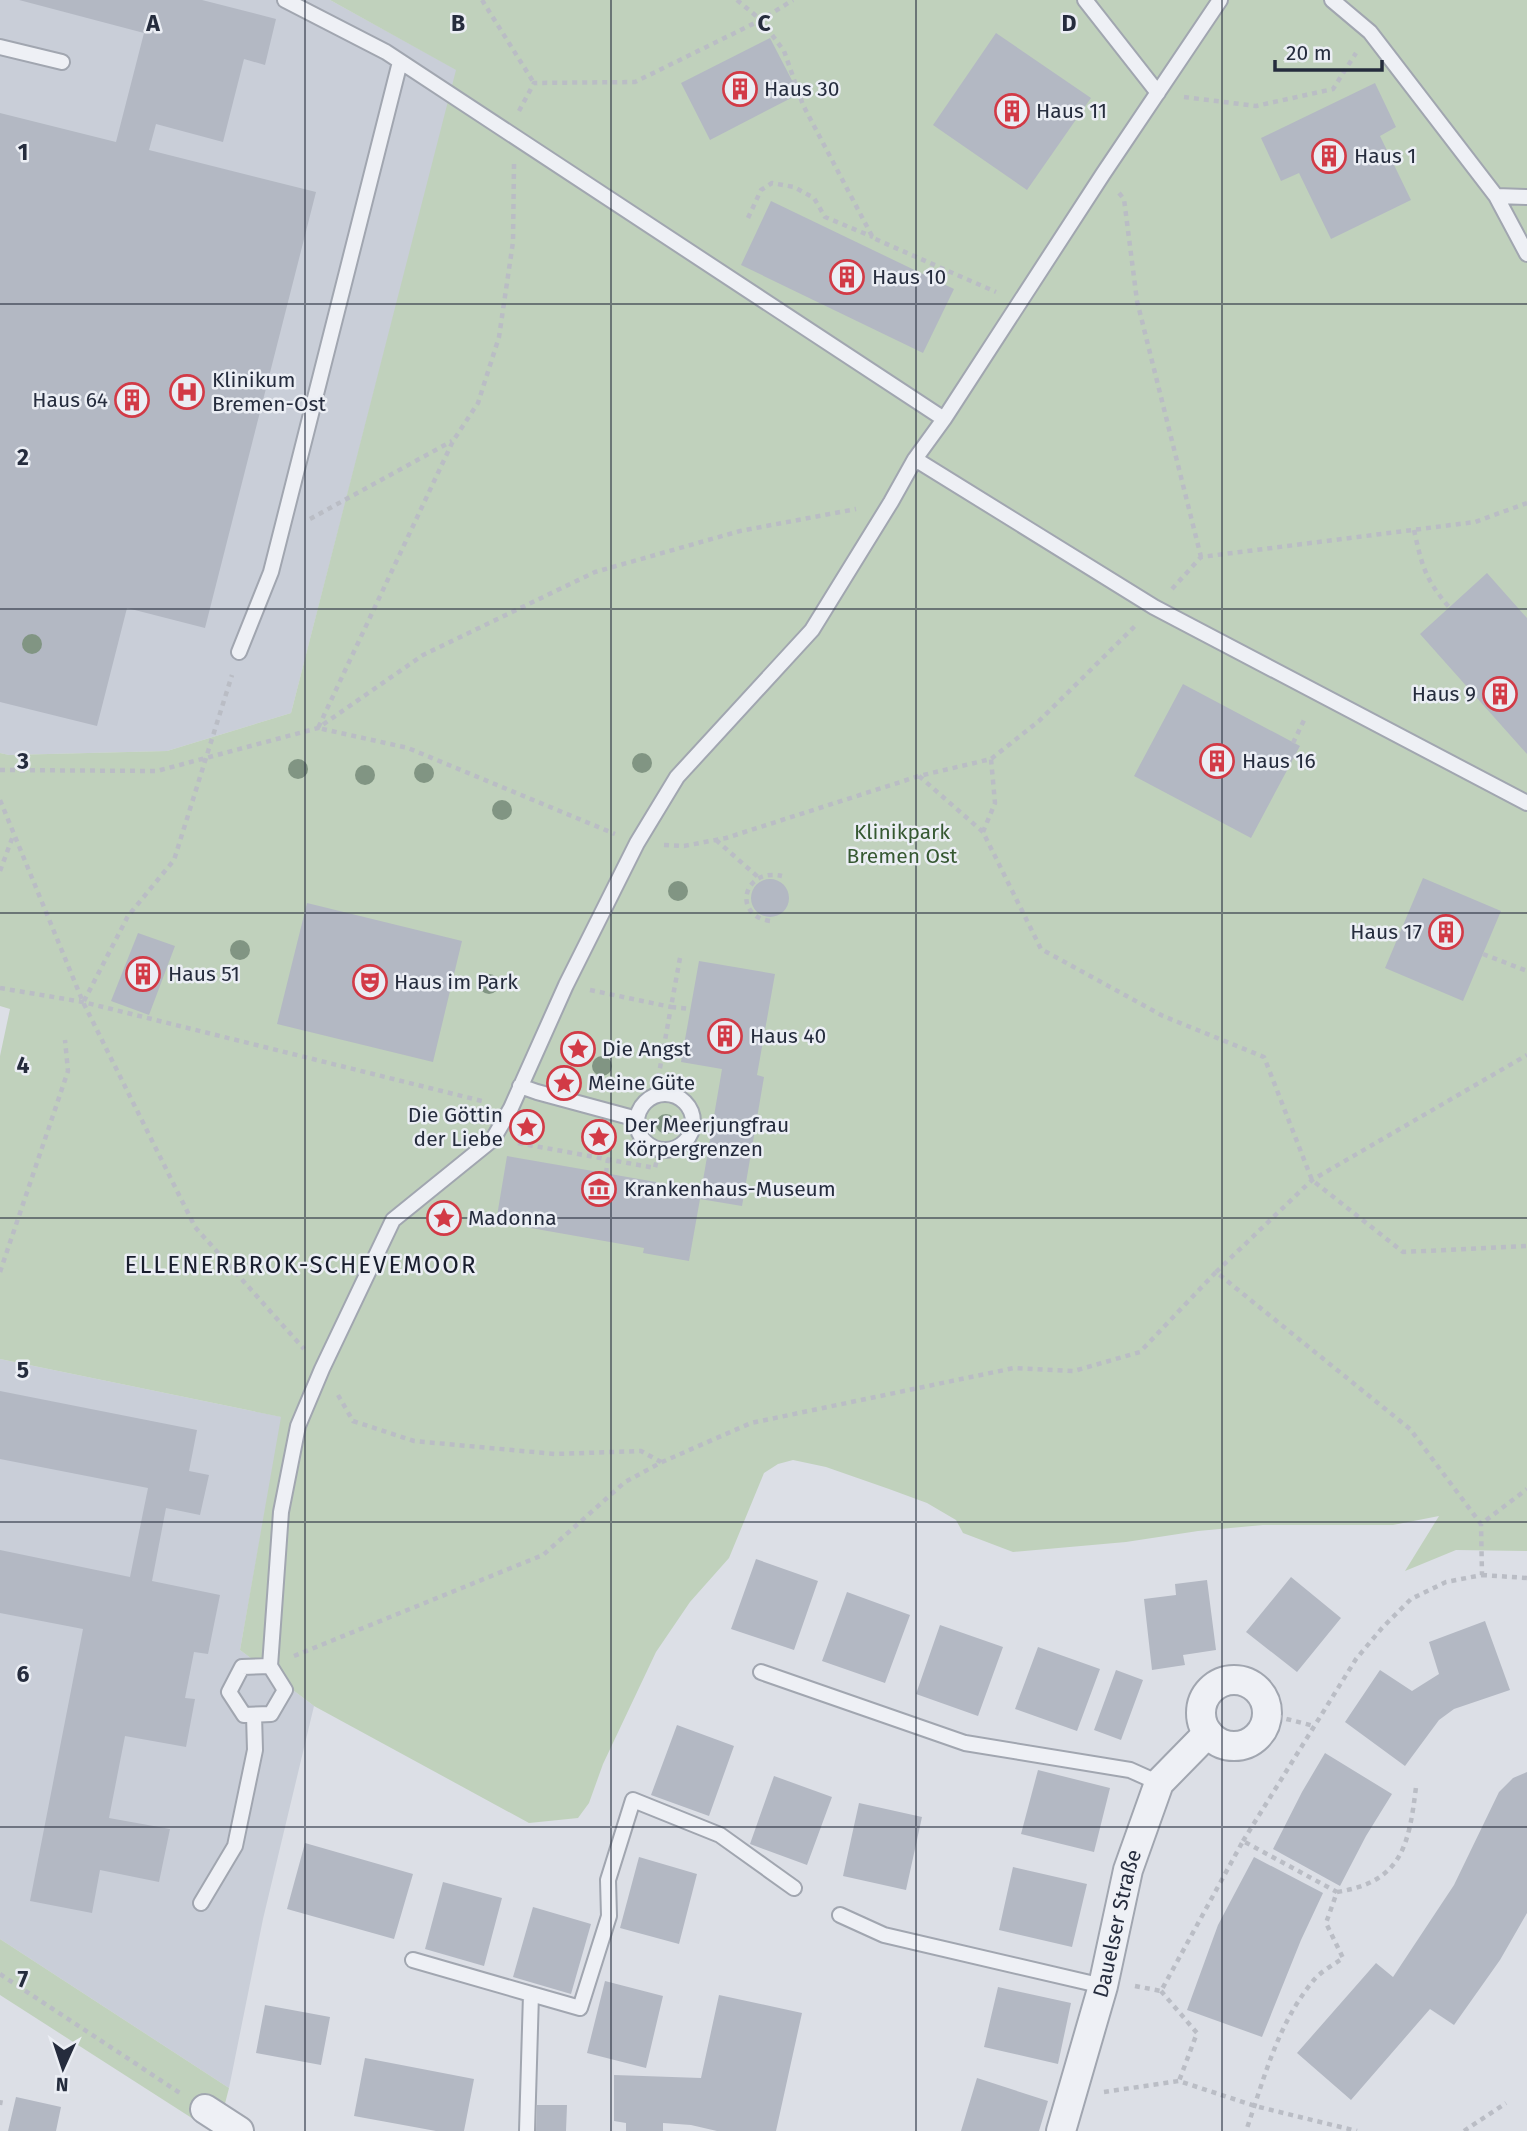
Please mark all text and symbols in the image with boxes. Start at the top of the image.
text: A [145,9,160,37]
text: B [451,9,465,37]
text: C [757,9,771,37]
text: D [1062,9,1077,37]
scale bar [1275,28,1382,72]
text: 20 m [1286,40,1332,66]
building icon: Haus 30 [721,70,759,108]
place label: Haus 30 [764,76,840,102]
building icon: Haus 11 [993,92,1031,130]
place label: Haus 11 [1036,98,1107,124]
building icon: Haus 1 [1310,137,1348,175]
text: 1 [18,138,28,166]
place label: Haus 1 [1354,143,1416,169]
building icon: Haus 10 [828,258,866,296]
place label: Haus 10 [872,264,946,290]
place label: Klinikum Bremen-Ost [212,367,326,417]
hospital icon: Klinikum Bremen-Ost [168,373,206,411]
building icon: Haus 64 [113,381,151,419]
place label: Haus 64 [32,387,108,413]
text: 2 [17,443,29,471]
building icon: Haus 9 [1481,675,1519,713]
place label: Haus 9 [1412,681,1476,707]
building icon: Haus 16 [1198,742,1236,780]
text: 3 [16,747,29,775]
place label: Haus 16 [1242,748,1316,774]
park label: Klinikpark Bremen Ost [847,819,958,869]
building icon: Haus 17 [1427,913,1465,951]
place label: Haus 17 [1350,919,1422,945]
building icon: Haus 51 [124,955,162,993]
place label: Haus 51 [168,961,240,987]
theatre icon: Haus im Park [351,963,389,1001]
place label: Haus im Park [394,969,518,995]
building icon: Haus 40 [706,1017,744,1055]
place label: Haus 40 [750,1023,826,1049]
place icon: Die Angst [559,1030,597,1068]
place label: Die Angst [602,1036,691,1062]
text: 4 [17,1051,30,1079]
place icon: Meine Güte [545,1064,583,1102]
place label: Meine Güte [588,1070,695,1096]
place label: Die Göttin der Liebe [408,1102,503,1152]
place icon: Die Göttin der Liebe [508,1108,546,1146]
place label: Der Meerjungfrau Körpergrenzen [624,1112,789,1162]
place icon: Der Meerjungfrau Körpergrenzen [580,1118,618,1156]
museum icon: Krankenhaus-Museum [580,1170,618,1208]
place label: Krankenhaus-Museum [624,1176,836,1202]
place icon: Madonna [425,1199,463,1237]
place label: Madonna [468,1205,557,1231]
district label: ELLENERBROK-SCHEVEMOOR [125,1251,477,1279]
text: 5 [17,1356,29,1384]
text: 6 [17,1660,30,1688]
street label: Dauelser Straße [1087,1846,1147,2001]
text: 7 [18,1965,29,1993]
north arrow [28,2033,98,2103]
text: N [55,2073,69,2096]

